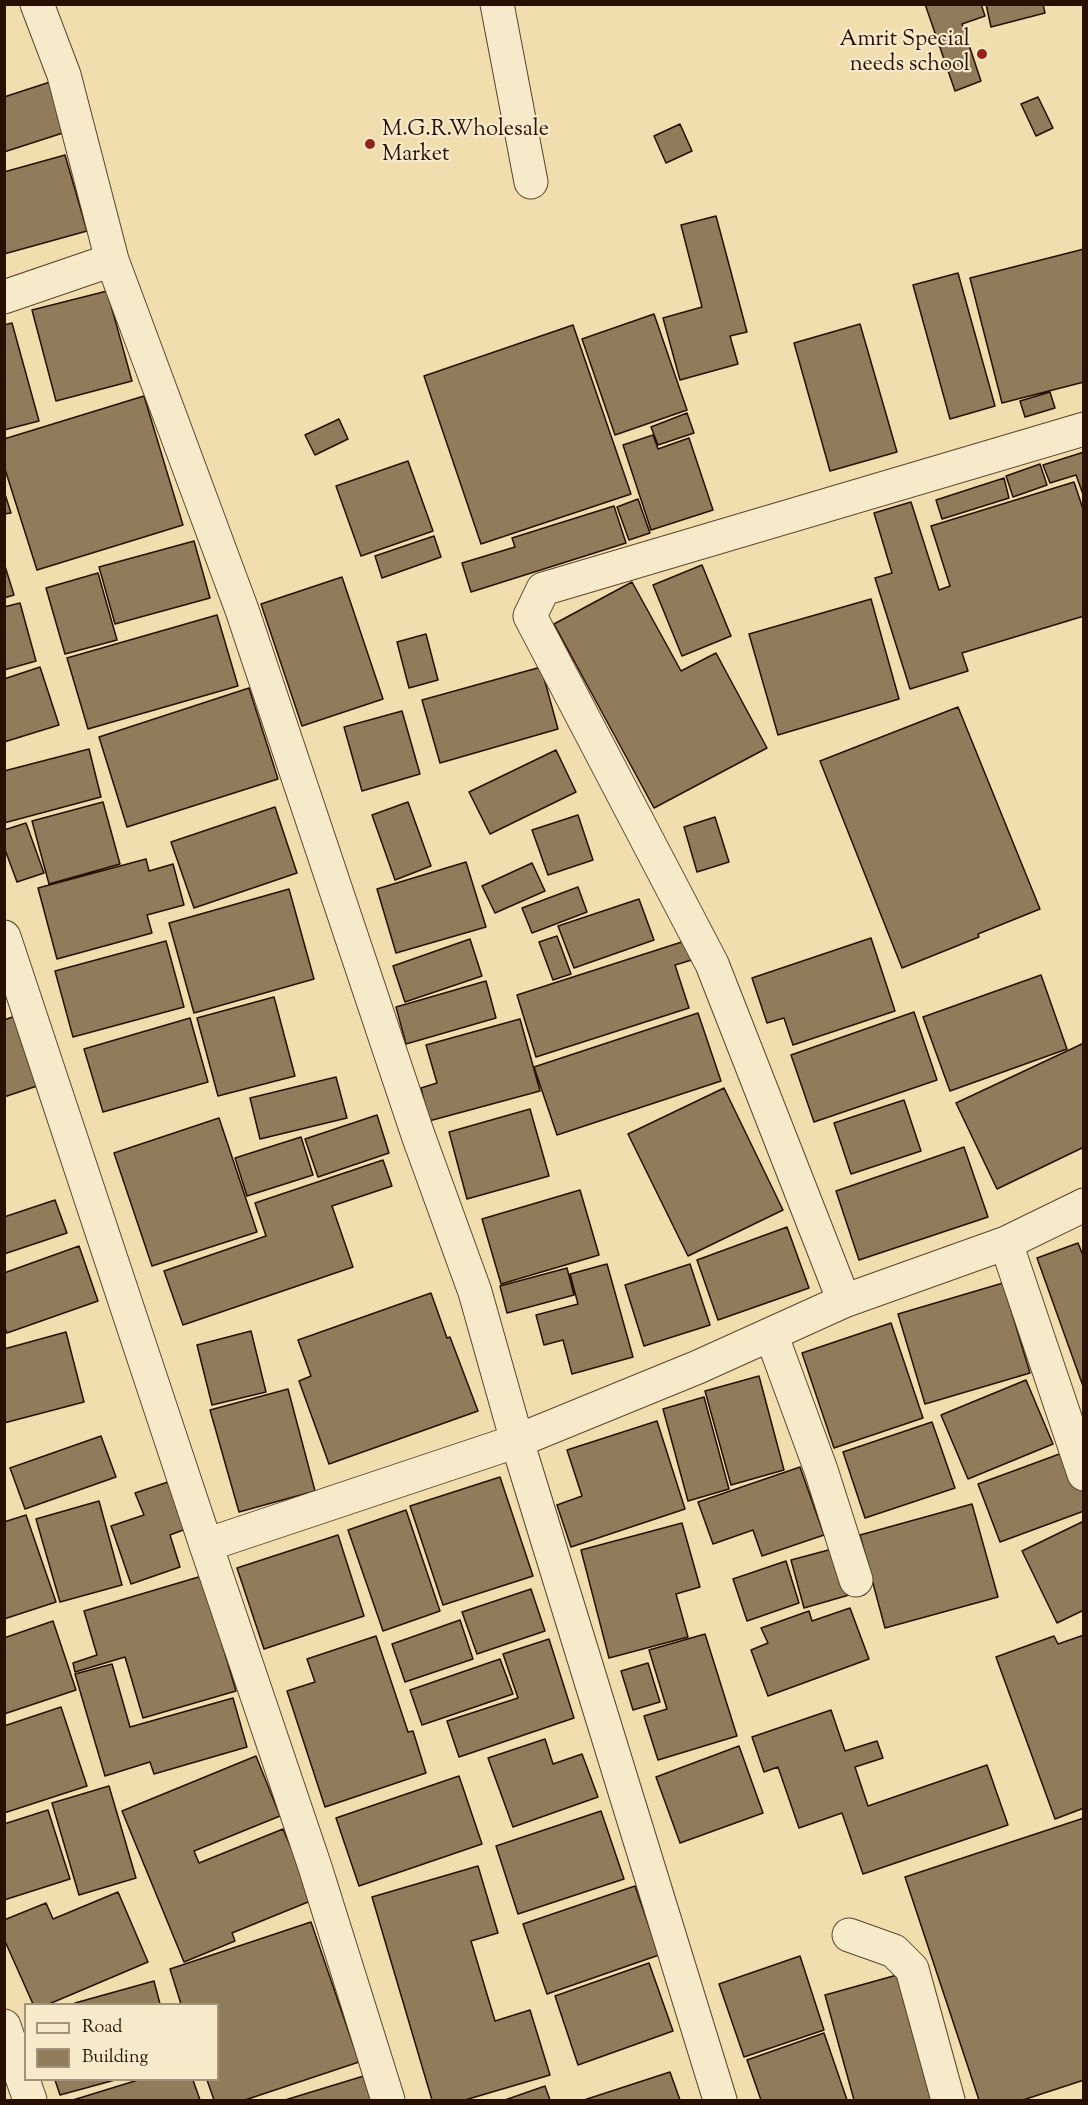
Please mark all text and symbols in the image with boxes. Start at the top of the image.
place label: Amrit Special needs school [840,28,970,80]
marker: Amrit Special needs school [975,47,989,61]
place label: M.G.R.Wholesale Market [382,118,549,170]
marker: M.G.R.Wholesale Market [363,137,377,151]
legend [24,2003,219,2081]
text: Road [82,2015,122,2041]
text: Building [82,2045,148,2071]

